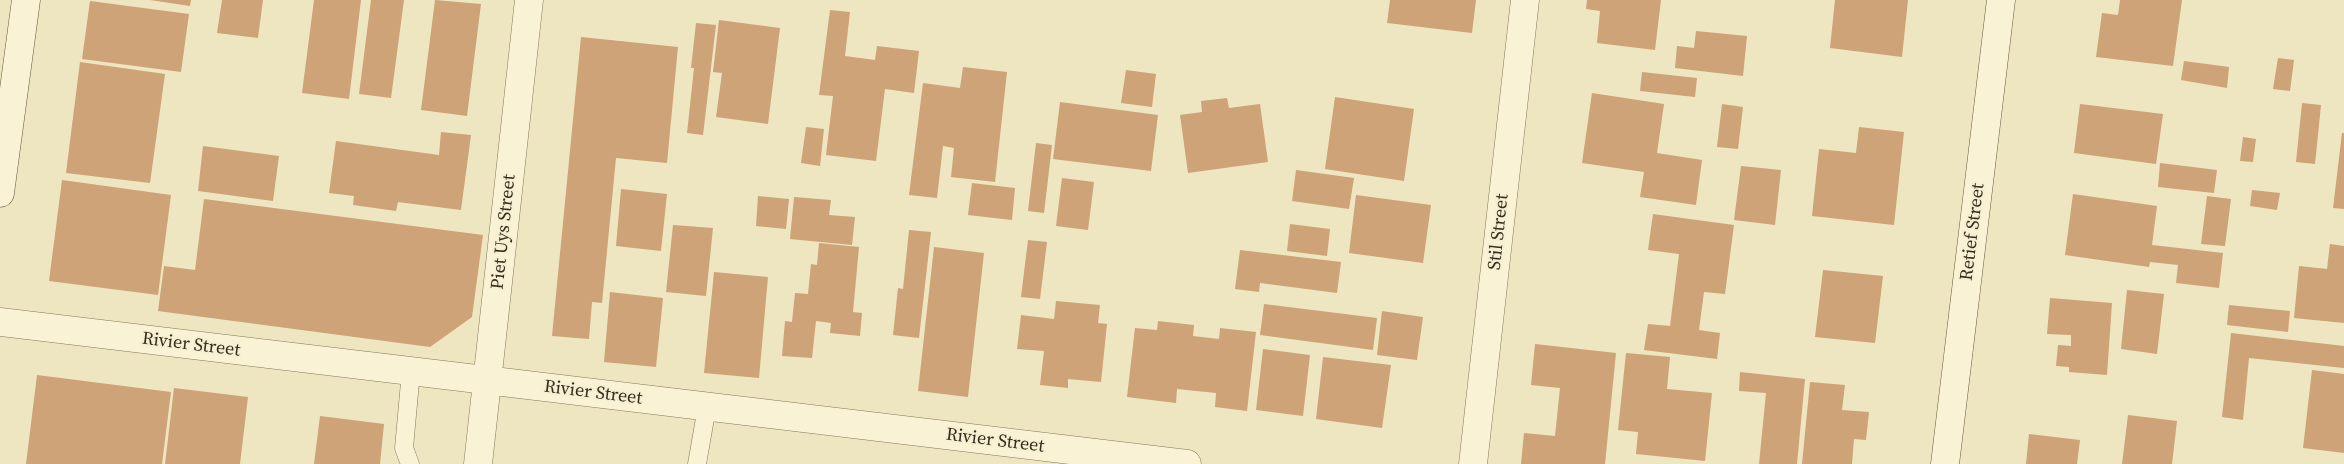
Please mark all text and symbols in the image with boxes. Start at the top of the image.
street label: Piet Uys Street [487,173,521,291]
street label: Retief Street [1956,182,1990,282]
street label: Stil Street [1484,193,1514,271]
street label: Rivier Street [141,328,241,362]
street label: Rivier Street [543,376,643,410]
street label: Rivier Street [945,424,1045,458]

